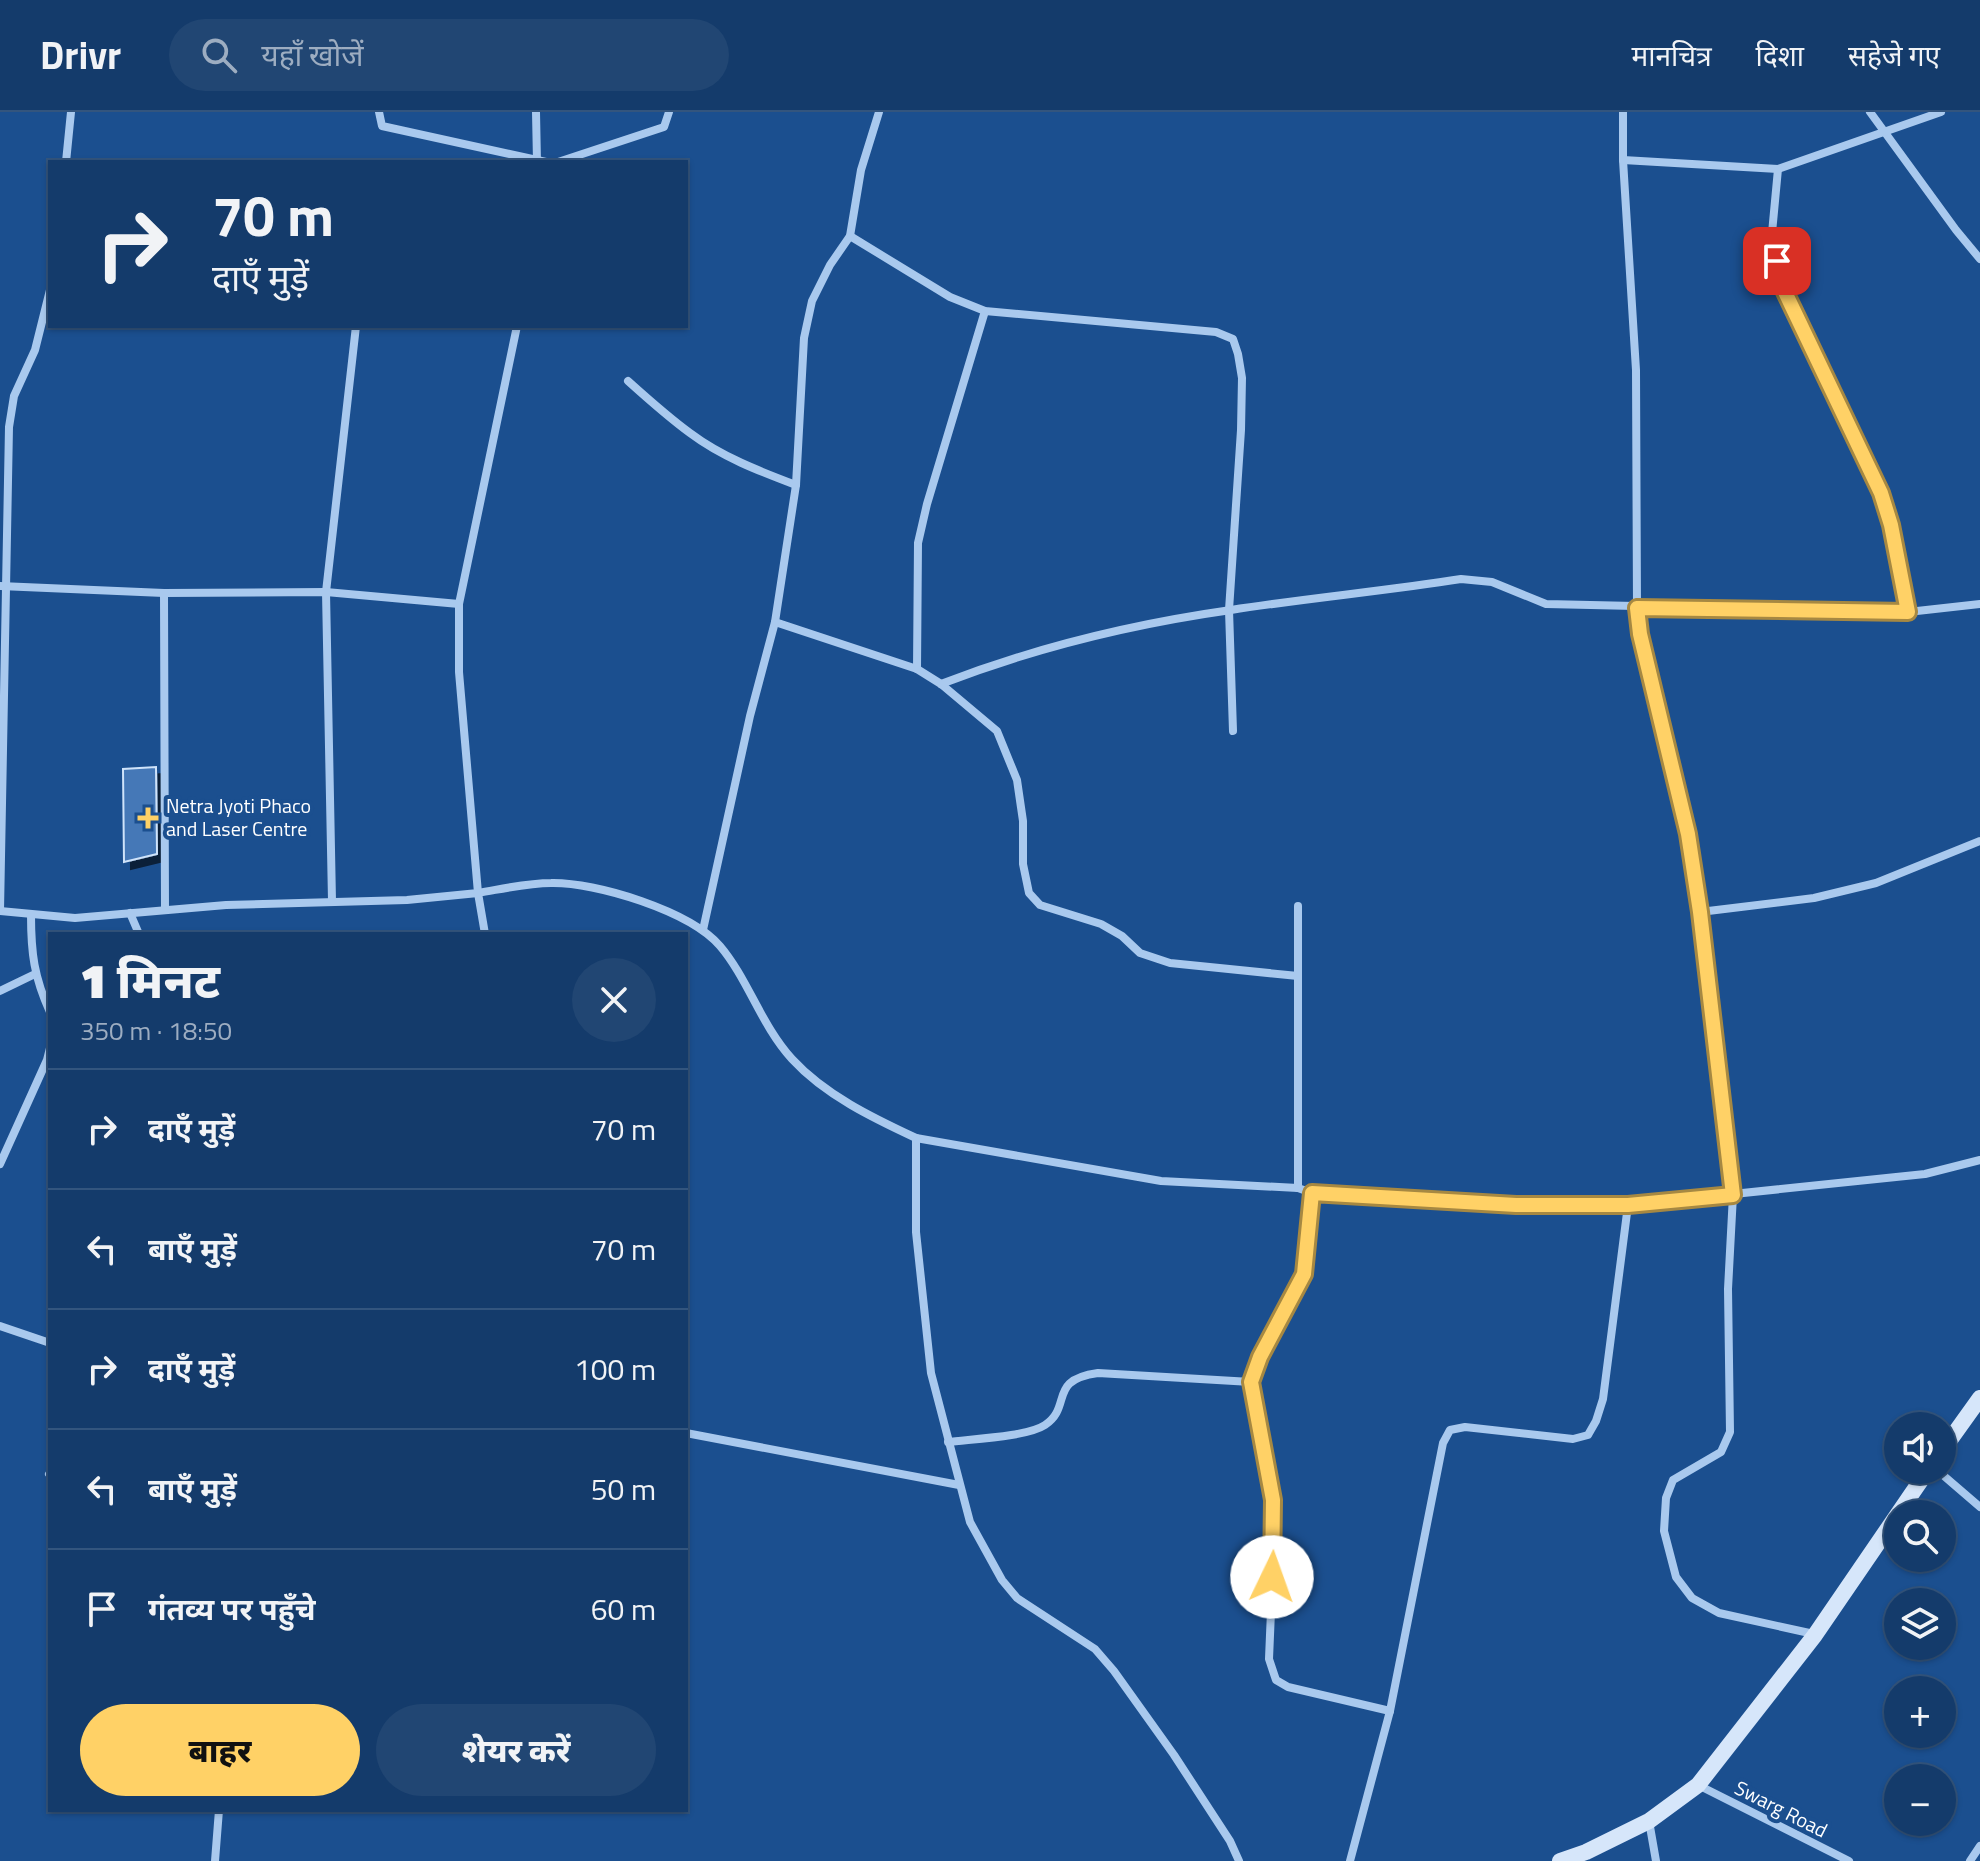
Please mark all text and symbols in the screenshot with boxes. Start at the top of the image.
search box [169,19,729,91]
text: Drivr [40,26,121,84]
text: यहाँ खोजें [261,32,364,78]
icon: search [197,33,241,77]
text: मानचित्र [1632,34,1712,77]
text: दिशा [1756,34,1804,77]
text: सहेजे गए [1848,34,1940,77]
text: 70 m [212,173,334,258]
icon: right [80,192,184,296]
pin [1743,227,1811,295]
icon: arrive [1755,239,1799,283]
text: दाएँ मुड़ें [212,250,309,305]
place label: Netra Jyoti Phaco and Laser Centre [166,790,311,844]
marker: Netra Jyoti Phaco and Laser Centre [137,807,159,829]
text: 1 मिनट [80,944,220,1017]
button: close [572,958,656,1042]
text: 350 m · 18:50 [80,1011,232,1050]
text: दाएँ मुड़ें [148,1106,235,1152]
text: 70 m [591,1106,656,1152]
icon: right [80,1107,124,1151]
text: बाएँ मुड़ें [148,1226,237,1272]
text: 70 m [591,1226,656,1272]
icon: left [80,1227,124,1271]
text: दाएँ मुड़ें [148,1346,235,1392]
text: 100 m [574,1346,656,1392]
icon: right [80,1347,124,1391]
map controls [1884,1412,1956,1836]
button: sound [1884,1412,1956,1484]
text: बाएँ मुड़ें [148,1466,237,1512]
text: 50 m [591,1466,656,1512]
icon: left [80,1467,124,1511]
button: search [1884,1500,1956,1572]
position arrow [1230,1535,1314,1619]
text: गंतव्य पर पहुँचे [148,1586,315,1632]
text: 60 m [591,1586,656,1632]
icon: arrive [80,1587,124,1631]
button: layers [1884,1588,1956,1660]
button: + [1884,1676,1956,1748]
button: बाहर [80,1704,360,1796]
button: शेयर करें [376,1704,656,1796]
button: − [1884,1764,1956,1836]
street label: Swarg Road [1729,1772,1833,1845]

